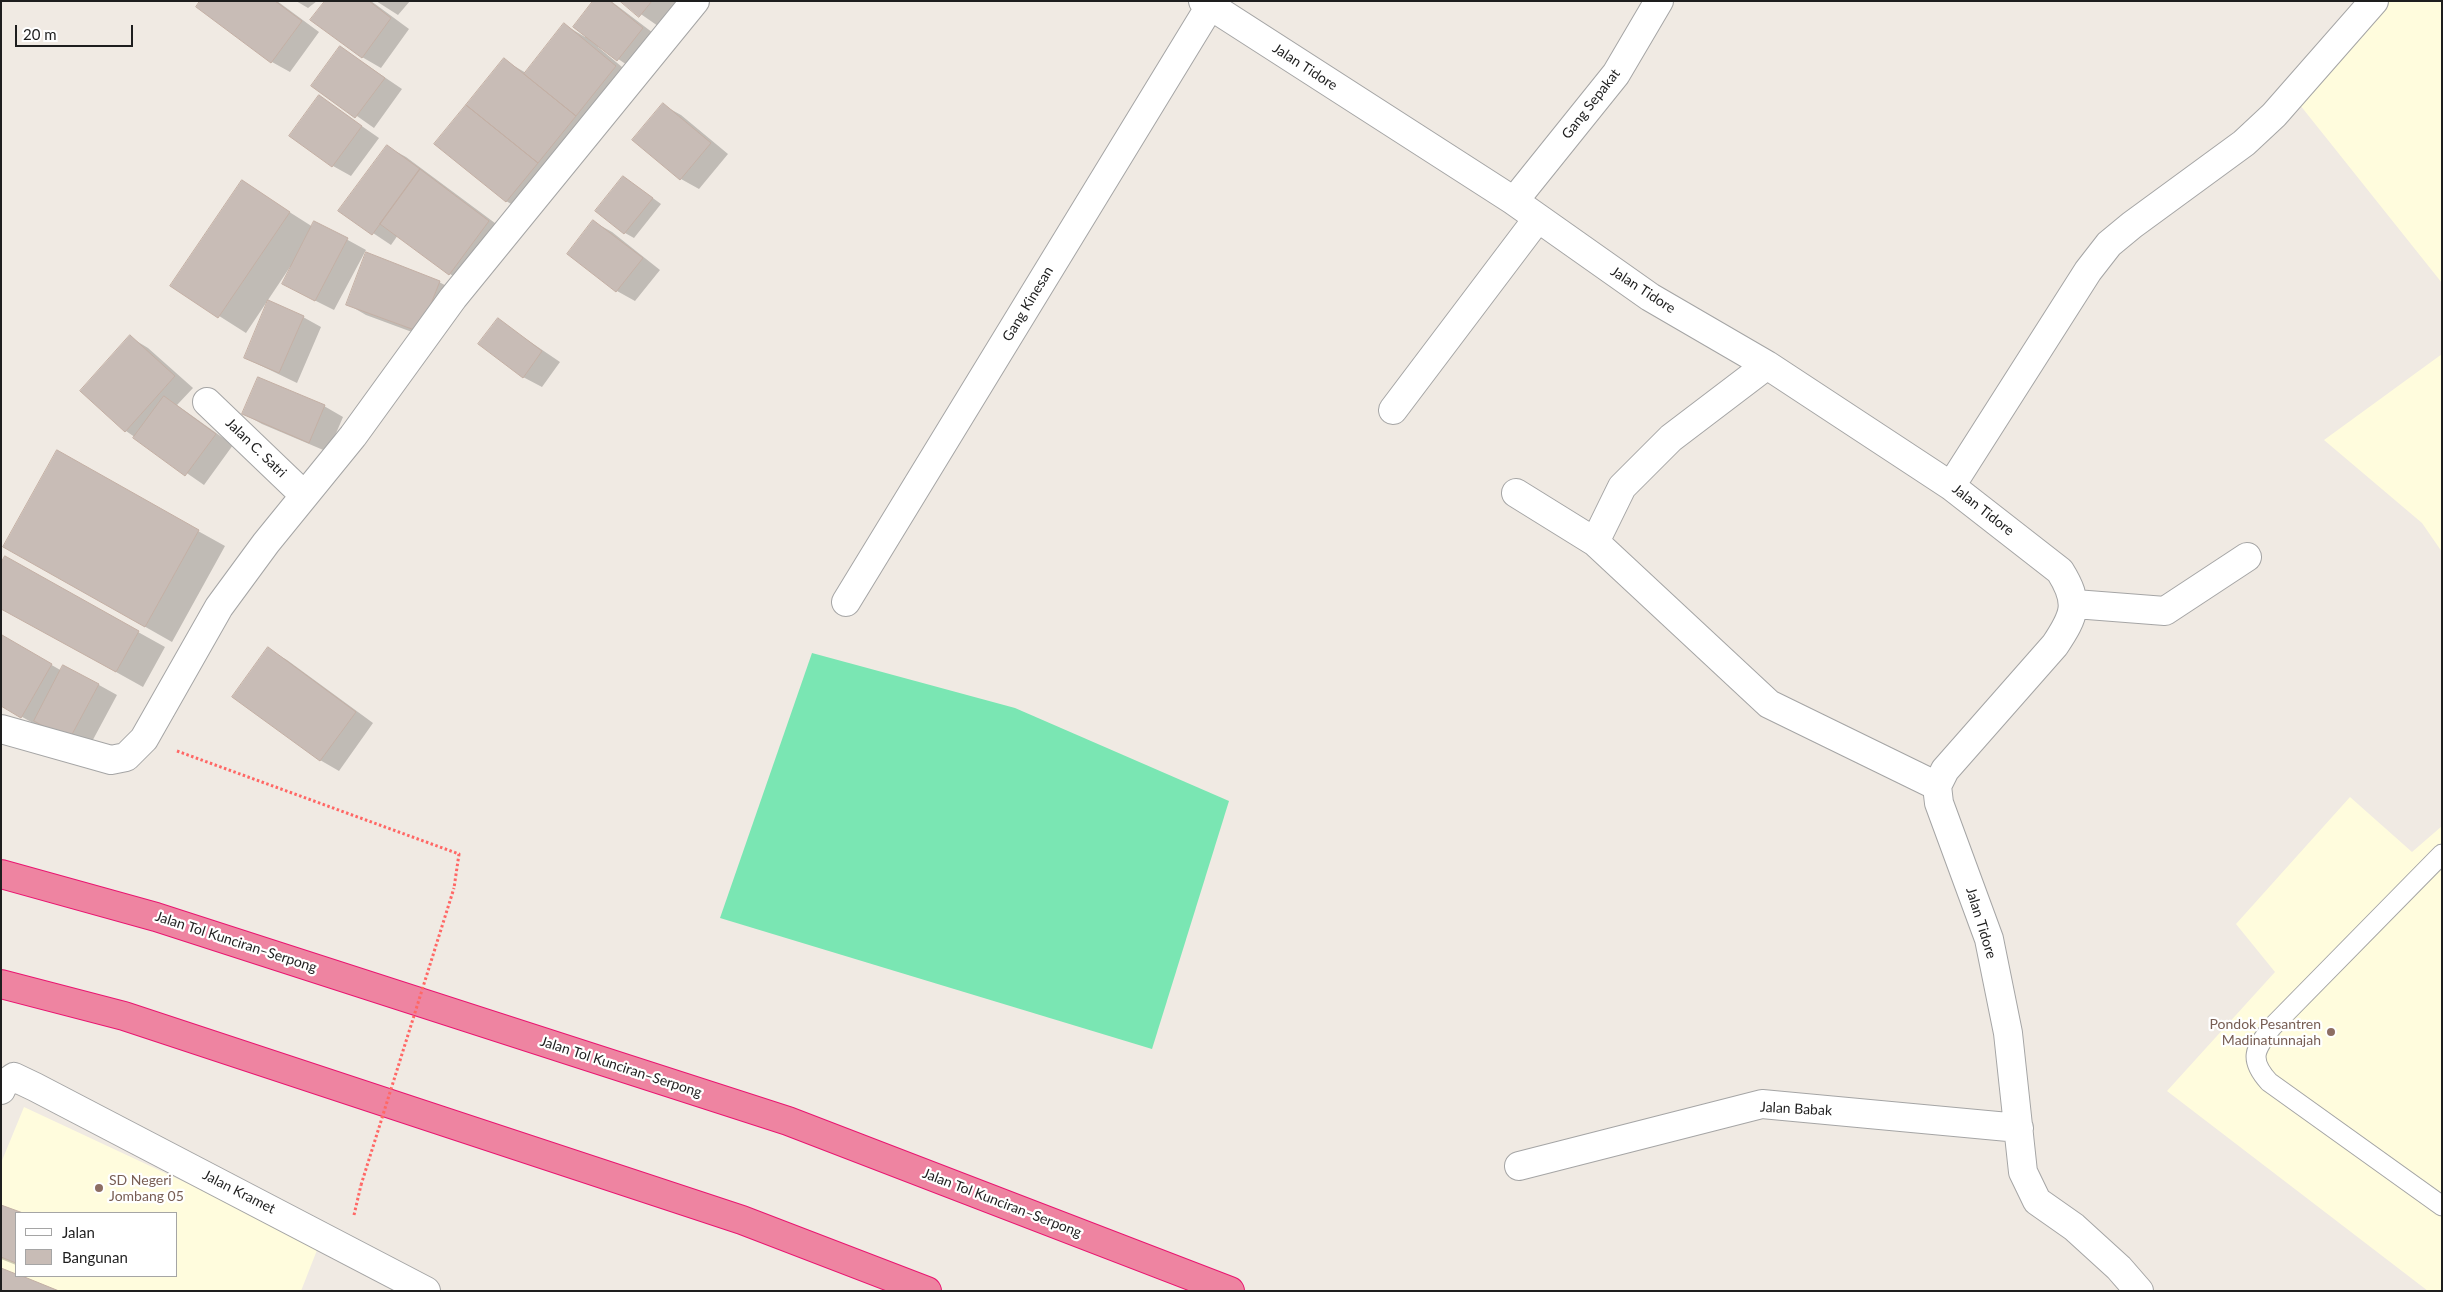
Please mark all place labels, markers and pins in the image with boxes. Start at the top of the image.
place label: Pondok Pesantren Madinatunnajah [2210,1016,2321,1048]
marker: Pondok Pesantren Madinatunnajah [2325,1026,2337,1038]
place label: SD Negeri Jombang 05 [109,1172,184,1204]
marker: SD Negeri Jombang 05 [93,1182,105,1194]

